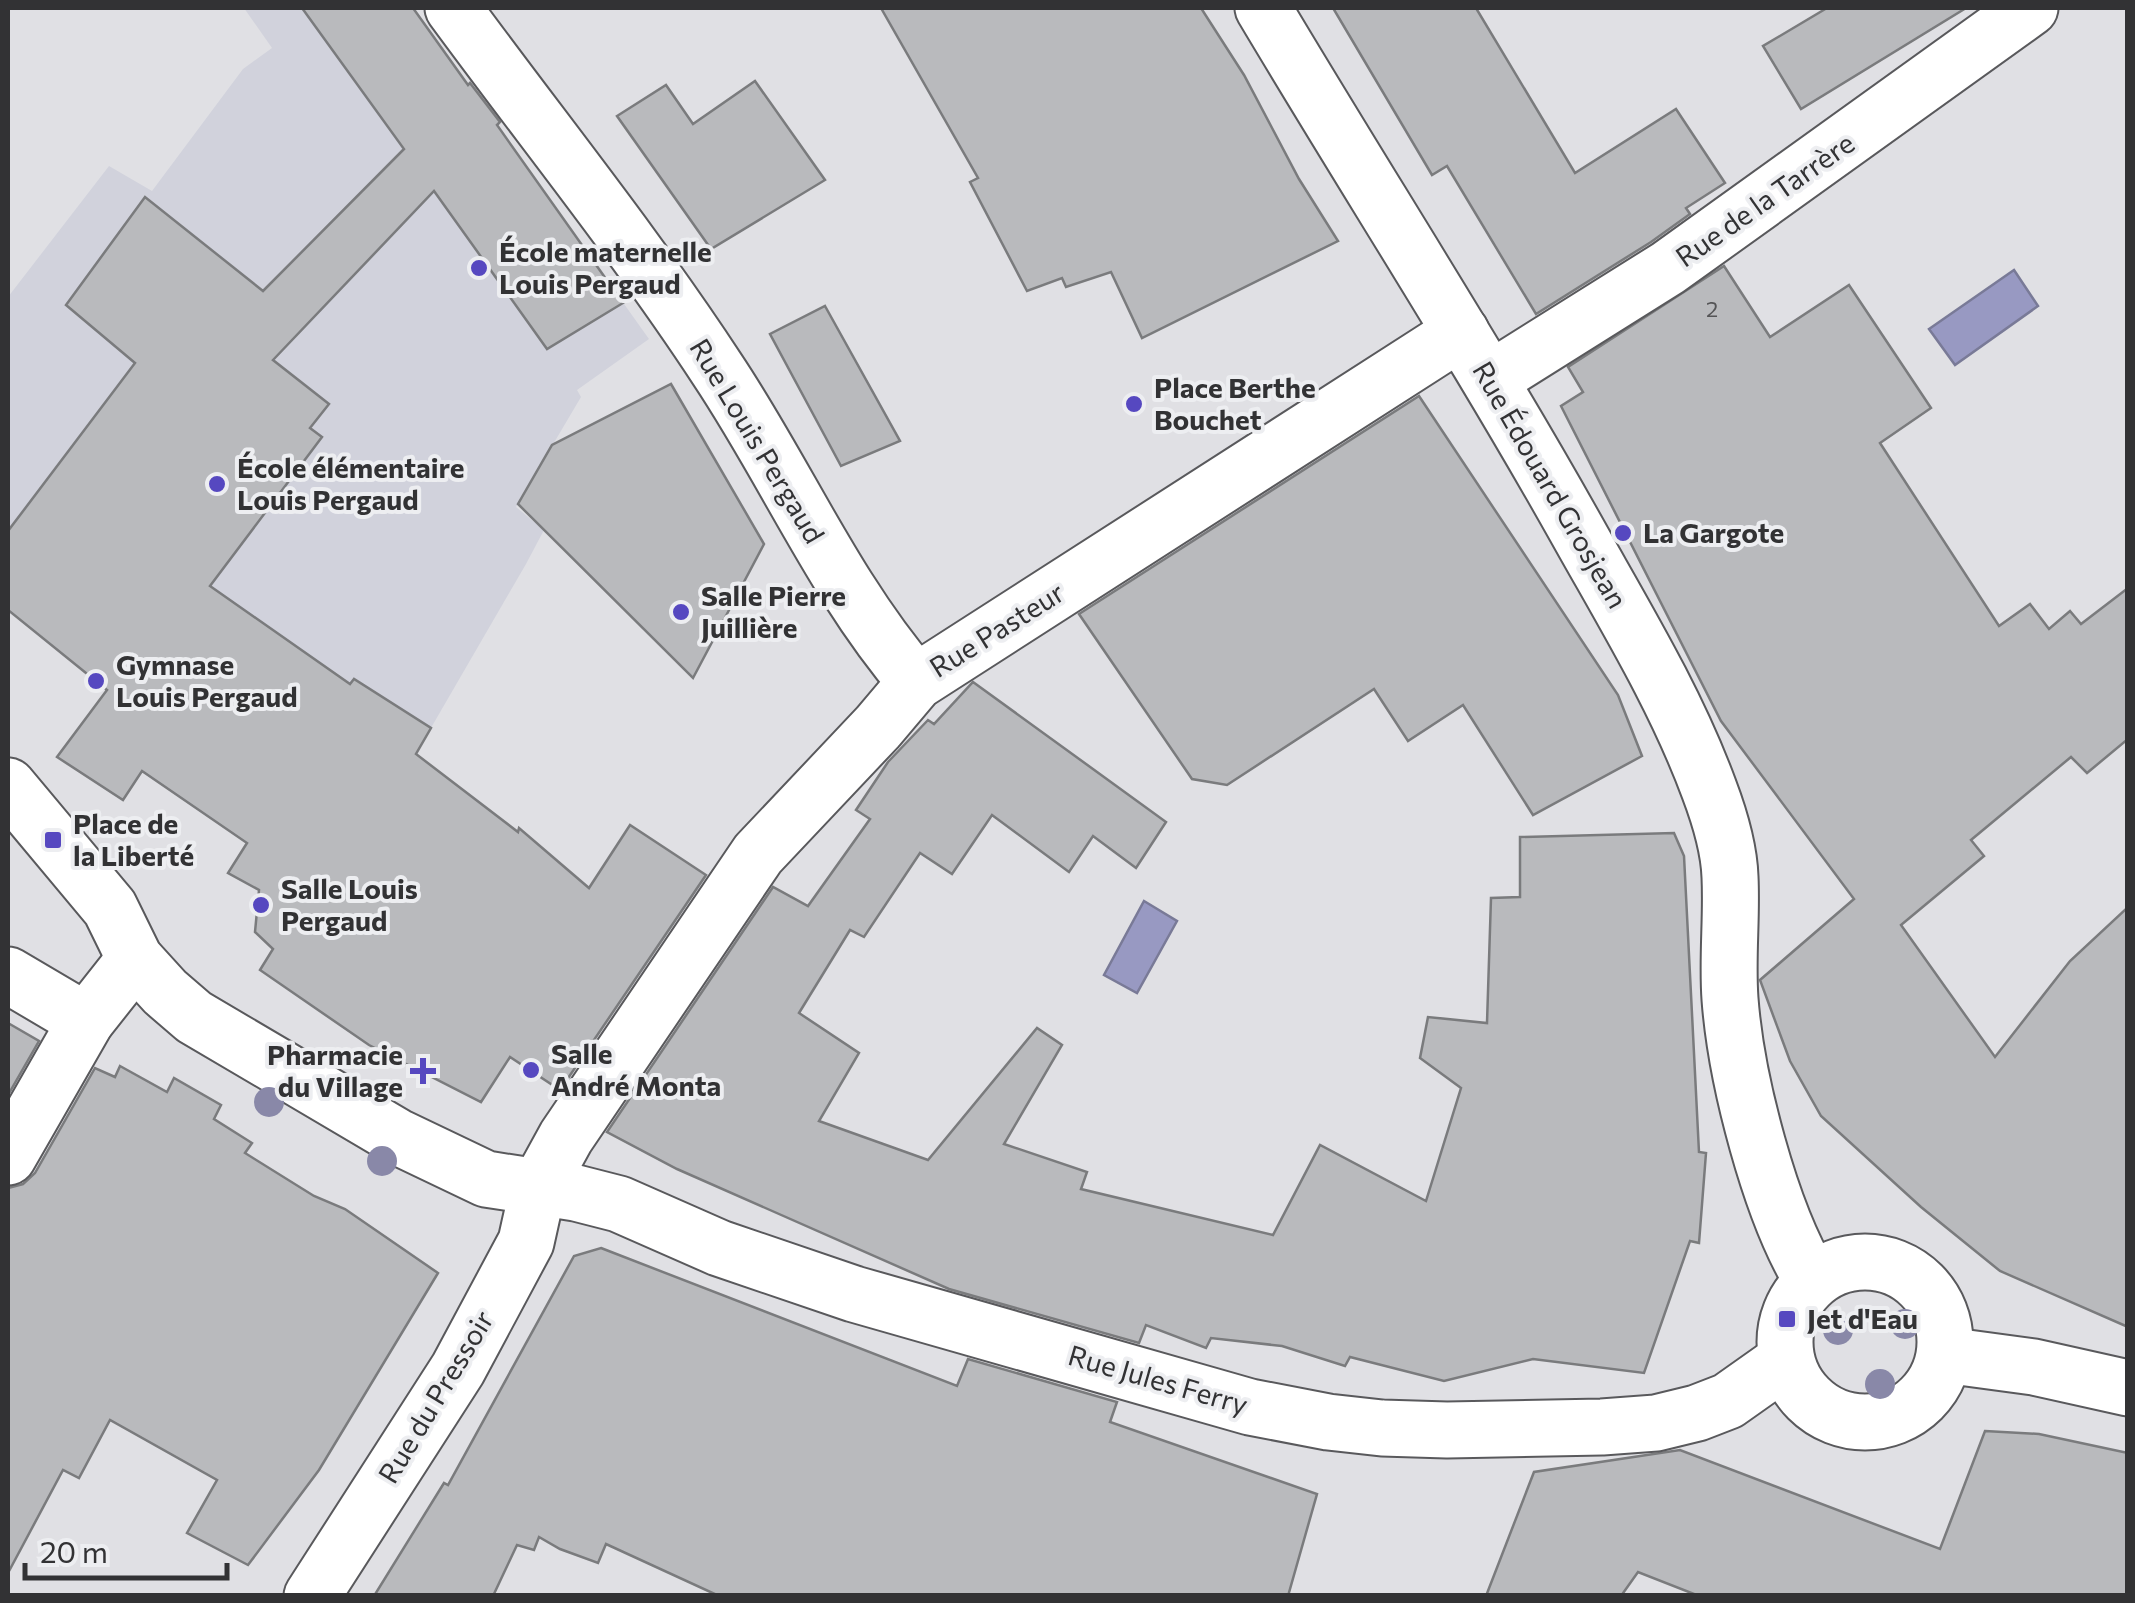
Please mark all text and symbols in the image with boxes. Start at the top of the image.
street label: Rue de la Tarrère [1669,125,1860,273]
place label: École maternelle Louis Pergaud [499,234,712,300]
marker: École maternelle Louis Pergaud [468,257,490,279]
house number: 2 [1706,295,1718,322]
street label: Rue Louis Pergaud [683,332,832,549]
street label: Rue Édouard Grosjean [1466,355,1635,614]
place label: Place Berthe Bouchet [1154,370,1316,436]
marker: Place Berthe Bouchet [1123,393,1145,415]
place label: École élémentaire Louis Pergaud [237,450,465,516]
marker: École élémentaire Louis Pergaud [206,473,228,495]
place label: La Gargote [1643,515,1784,549]
marker: La Gargote [1612,522,1634,544]
street label: Rue Pasteur [923,574,1070,684]
place label: Salle Pierre Juillière [701,578,846,644]
marker: Salle Pierre Juillière [670,601,692,623]
place label: Gymnase Louis Pergaud [116,647,298,713]
marker: Gymnase Louis Pergaud [85,670,107,692]
place label: Place de la Liberté [73,806,194,872]
marker: Place de la Liberté [42,829,64,851]
place label: Salle Louis Pergaud [281,871,418,937]
marker: Salle Louis Pergaud [250,894,272,916]
place label: Salle André Monta [551,1036,721,1102]
place label: Pharmacie du Village [267,1037,403,1103]
marker: Salle André Monta [520,1059,542,1081]
marker: Pharmacie du Village [412,1060,434,1082]
place label: Jet d'Eau [1807,1301,1918,1335]
street label: Rue du Pressoir [370,1304,500,1489]
marker: Jet d'Eau [1776,1308,1798,1330]
street label: Rue Jules Ferry [1065,1337,1252,1421]
scale bar [25,1518,228,1580]
text: 20 m [40,1532,108,1569]

